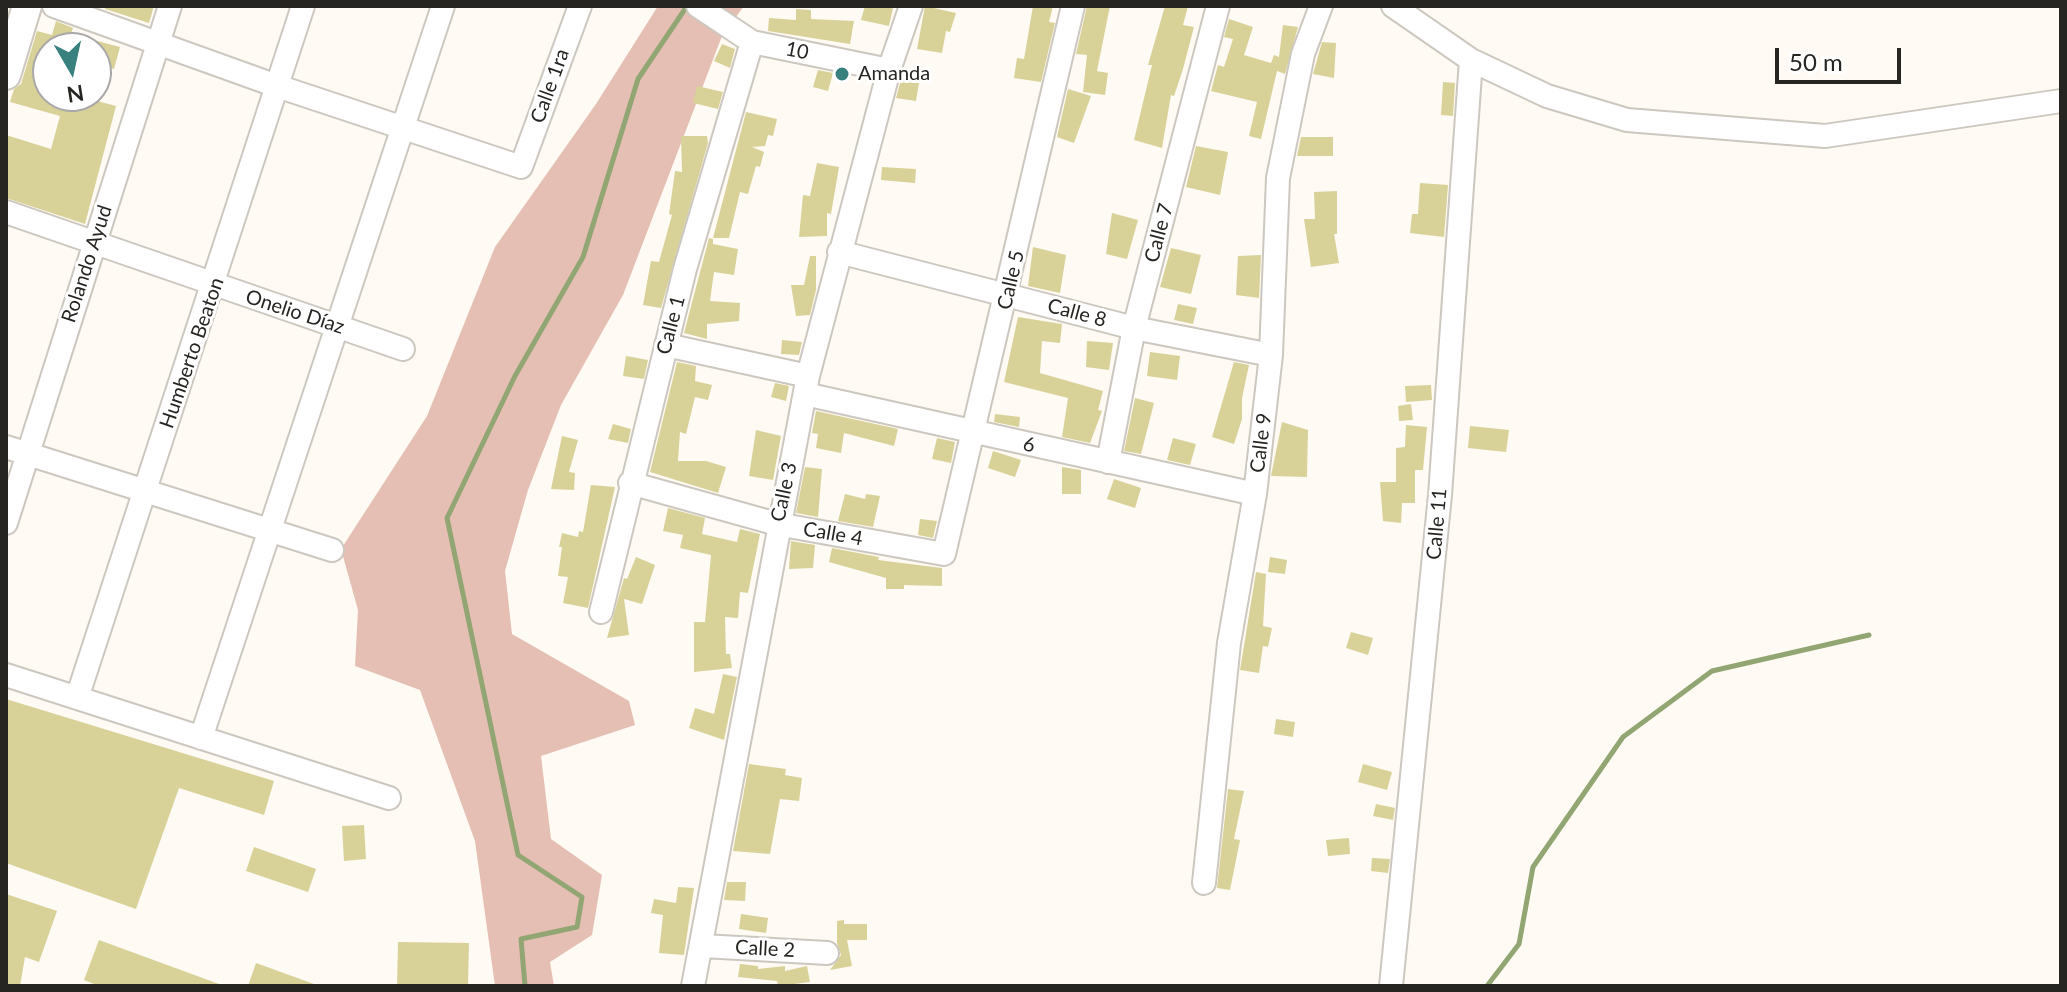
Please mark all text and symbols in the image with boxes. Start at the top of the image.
north arrow [32,32,112,112]
scale bar [1779,32,1905,82]
street label: 10 [783,37,811,65]
street label: Calle 1ra [526,46,574,126]
text: 50 m [1789,47,1843,76]
place label: Amanda [858,62,930,86]
marker: Amanda [833,65,851,83]
text: N [65,80,86,109]
street label: Calle 7 [1140,201,1178,265]
street label: Rolando Ayud [57,202,117,326]
street label: Calle 5 [993,248,1029,312]
street label: Humberto Beaton [155,274,229,432]
street label: Onelio Díaz [243,285,347,339]
street label: Calle 1 [652,293,690,357]
street label: Calle 8 [1045,294,1109,332]
street label: Calle 9 [1245,412,1277,474]
street label: 6 [1021,432,1037,458]
street label: Calle 3 [766,460,802,524]
street label: Calle 11 [1422,487,1452,561]
street label: Calle 4 [801,517,865,551]
street label: Calle 2 [734,935,796,963]

